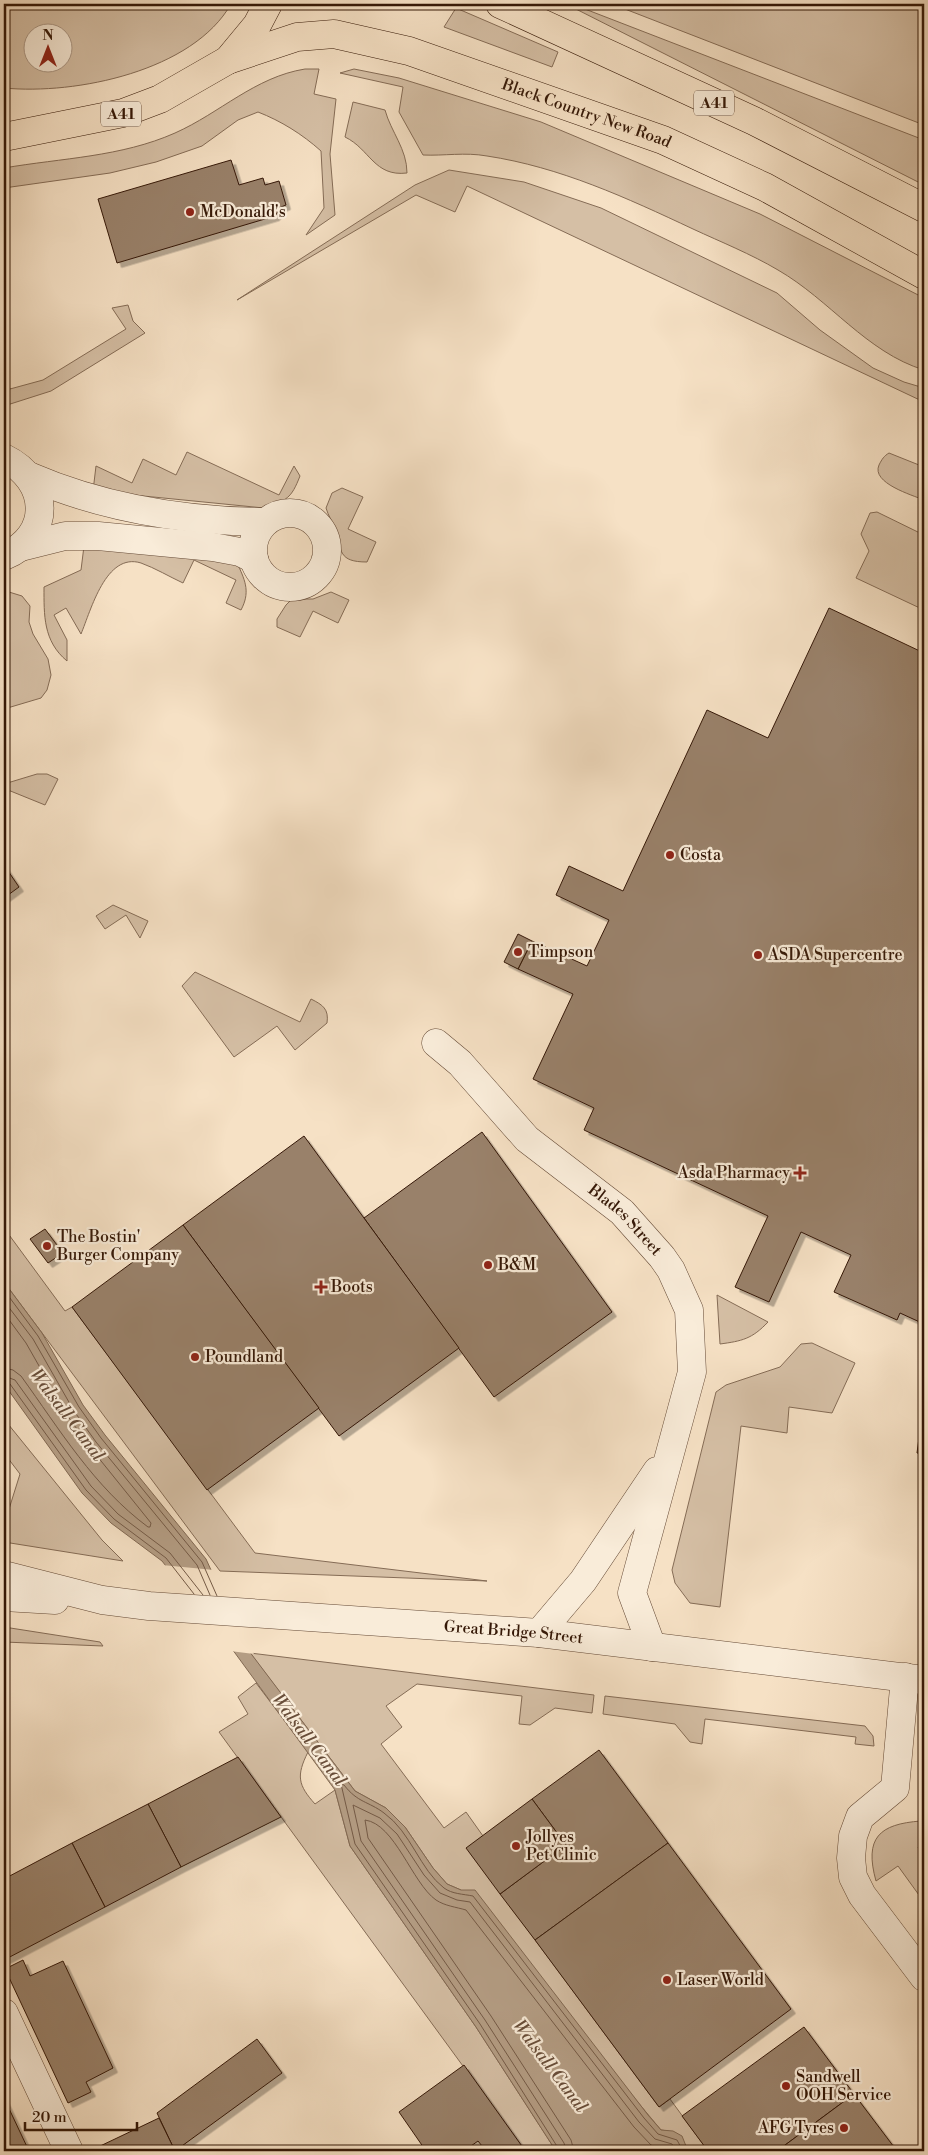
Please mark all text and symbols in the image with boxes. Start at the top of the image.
north arrow [22,22,72,72]
text: N [42,27,54,45]
street label: Black Country New Road [498,74,675,152]
road number: A41 [694,90,734,116]
road number: A41 [101,102,141,126]
place label: McDonald's [200,202,286,222]
marker: McDonald's [184,206,196,218]
place label: Costa [680,845,722,865]
marker: Costa [664,849,676,861]
place label: Timpson [528,942,594,962]
place label: ASDA Supercentre [767,945,903,965]
marker: Timpson [512,946,524,958]
marker: ASDA Supercentre [752,949,764,961]
place label: Asda Pharmacy [677,1163,790,1183]
marker: Asda Pharmacy [794,1167,806,1179]
street label: Blades Street [583,1179,666,1260]
place label: The Bostin' Burger Company [56,1227,179,1265]
marker: The Bostin' Burger Company [41,1240,53,1252]
place label: B&M [497,1255,536,1275]
marker: B&M [482,1259,494,1271]
place label: Boots [330,1277,373,1297]
marker: Boots [315,1281,327,1293]
place label: Poundland [205,1347,283,1367]
marker: Poundland [189,1351,201,1363]
water label: Walsall Canal [25,1364,109,1466]
street label: Great Bridge Street [443,1616,585,1648]
water label: Walsall Canal [267,1689,351,1791]
place label: Jollyes Pet Clinic [525,1827,597,1865]
marker: Jollyes Pet Clinic [510,1840,522,1852]
place label: Laser World [677,1970,764,1990]
marker: Laser World [661,1974,673,1986]
water label: Walsall Canal [508,2015,592,2117]
place label: Sandwell OOH Service [796,2067,891,2105]
marker: Sandwell OOH Service [780,2080,792,2092]
scale bar [25,2100,138,2132]
text: 20 m [32,2108,67,2127]
place label: AFG Tyres [757,2118,834,2138]
marker: AFG Tyres [838,2122,850,2134]

